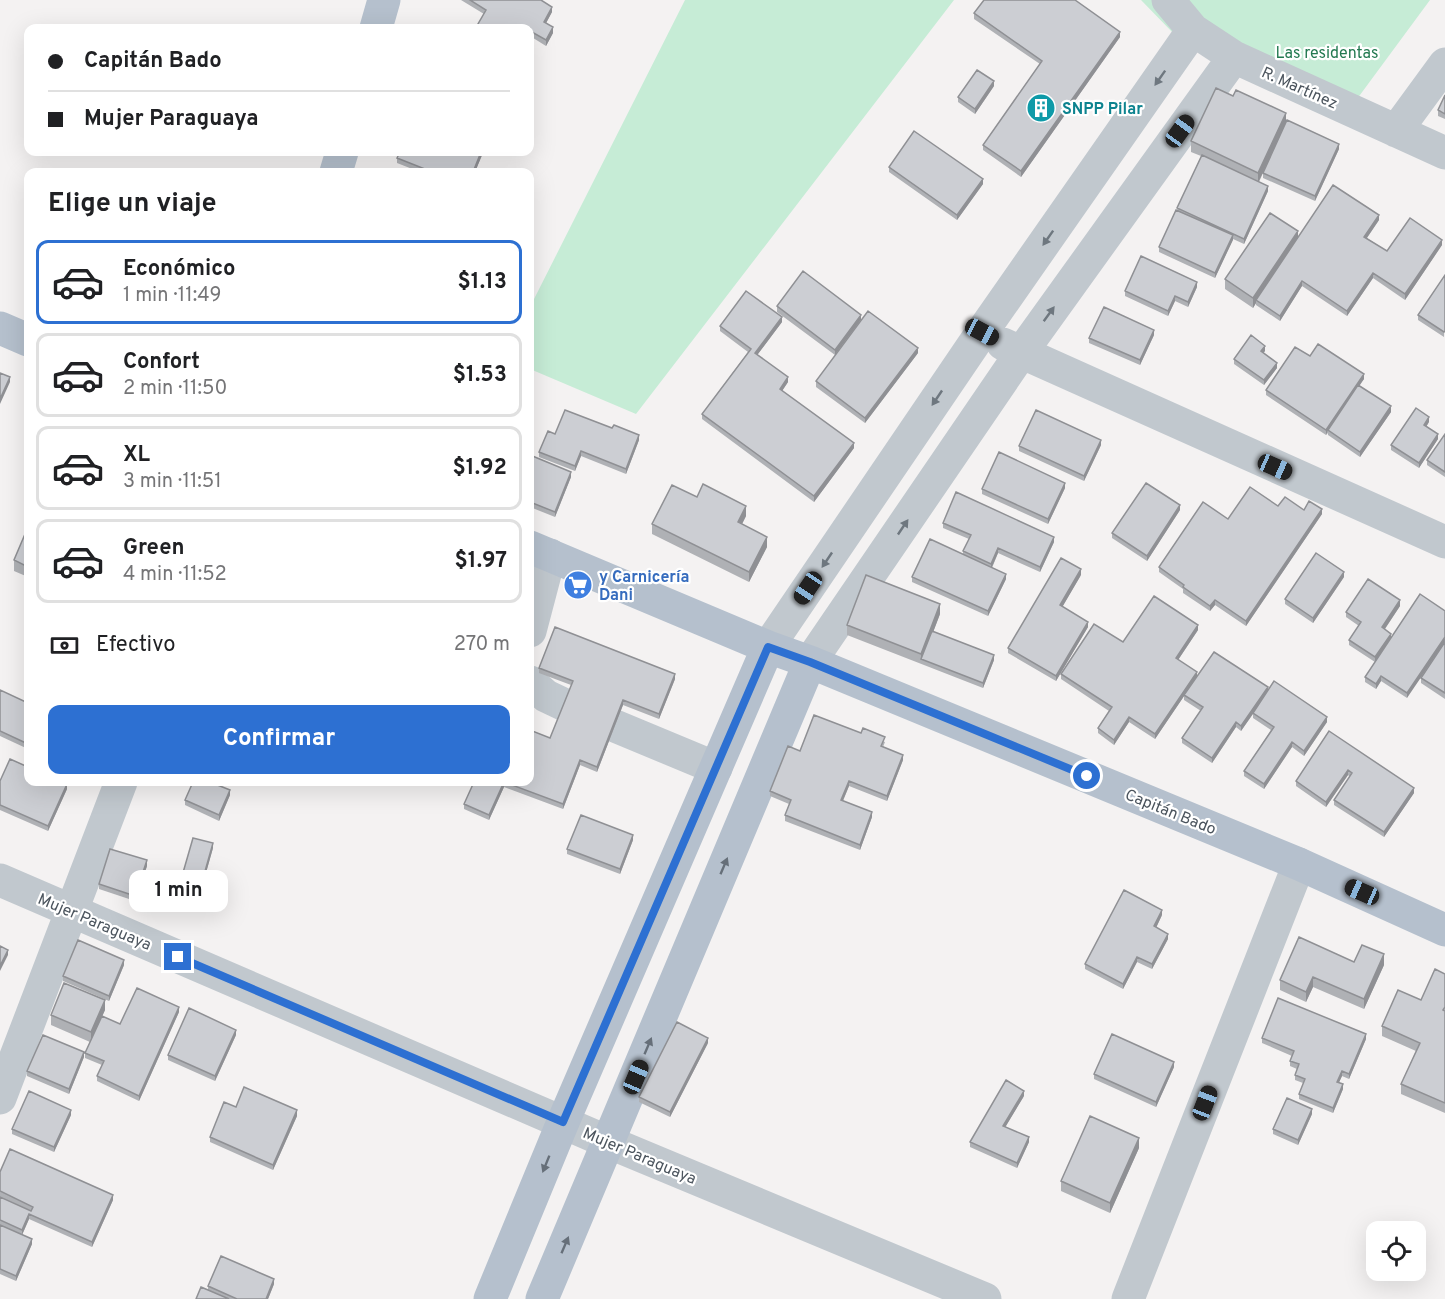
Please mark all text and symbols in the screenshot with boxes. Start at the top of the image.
park label: Las residentas [1276,44,1378,64]
text: Capitán Bado [84,48,222,75]
street label: R. Martínez [1258,63,1340,114]
one-way arrow [1155,70,1166,86]
building icon: SNPP Pilar [1025,92,1057,124]
place label: SNPP Pilar [1062,100,1143,120]
text: Mujer Paraguaya [84,106,259,133]
car [1162,111,1198,151]
text: Elige un viaje [48,187,217,221]
one-way arrow [1042,229,1054,245]
icon: car [51,255,105,309]
text: Económico [123,256,236,283]
text: $1.13 [457,269,507,296]
text: 1 min · 11:49 [123,283,221,309]
one-way arrow [1043,307,1055,323]
car [962,316,1002,348]
icon: car [51,348,105,402]
text: Confort [123,349,200,376]
text: $1.53 [453,362,507,389]
text: 2 min · 11:50 [123,376,227,402]
one-way arrow [932,390,943,406]
icon: car [51,441,105,495]
text: XL [123,442,150,469]
car [1255,451,1295,483]
text: $1.92 [452,455,507,482]
text: 3 min · 11:51 [123,469,222,495]
one-way arrow [897,519,909,535]
icon: car [51,534,105,588]
text: Green [123,535,185,562]
text: $1.97 [455,548,507,575]
one-way arrow [822,551,833,568]
text: 4 min · 11:52 [123,562,227,588]
place label: y Carnicería Dani [599,568,689,606]
car [790,568,826,608]
supermarket icon: y Carnicería Dani [562,569,594,601]
icon: cash [48,629,81,662]
text: Efectivo [96,632,176,659]
text: 270 m [454,632,510,658]
button: Confirmar [48,705,510,774]
route start [1073,762,1100,789]
street label: Capitán Bado [1122,786,1219,840]
one-way arrow [719,857,729,875]
callout: 1 min [128,870,228,912]
car [1342,876,1382,908]
text: 1 min [154,878,203,904]
street label: Mujer Paraguaya [34,890,154,956]
route end [164,943,191,970]
one-way arrow [644,1037,654,1055]
car [621,1057,651,1097]
car [1190,1083,1220,1123]
street label: Mujer Paraguaya [579,1124,699,1190]
one-way arrow [541,1155,550,1173]
map controls [1366,1221,1426,1281]
button: locate [1366,1221,1426,1281]
one-way arrow [561,1236,570,1254]

